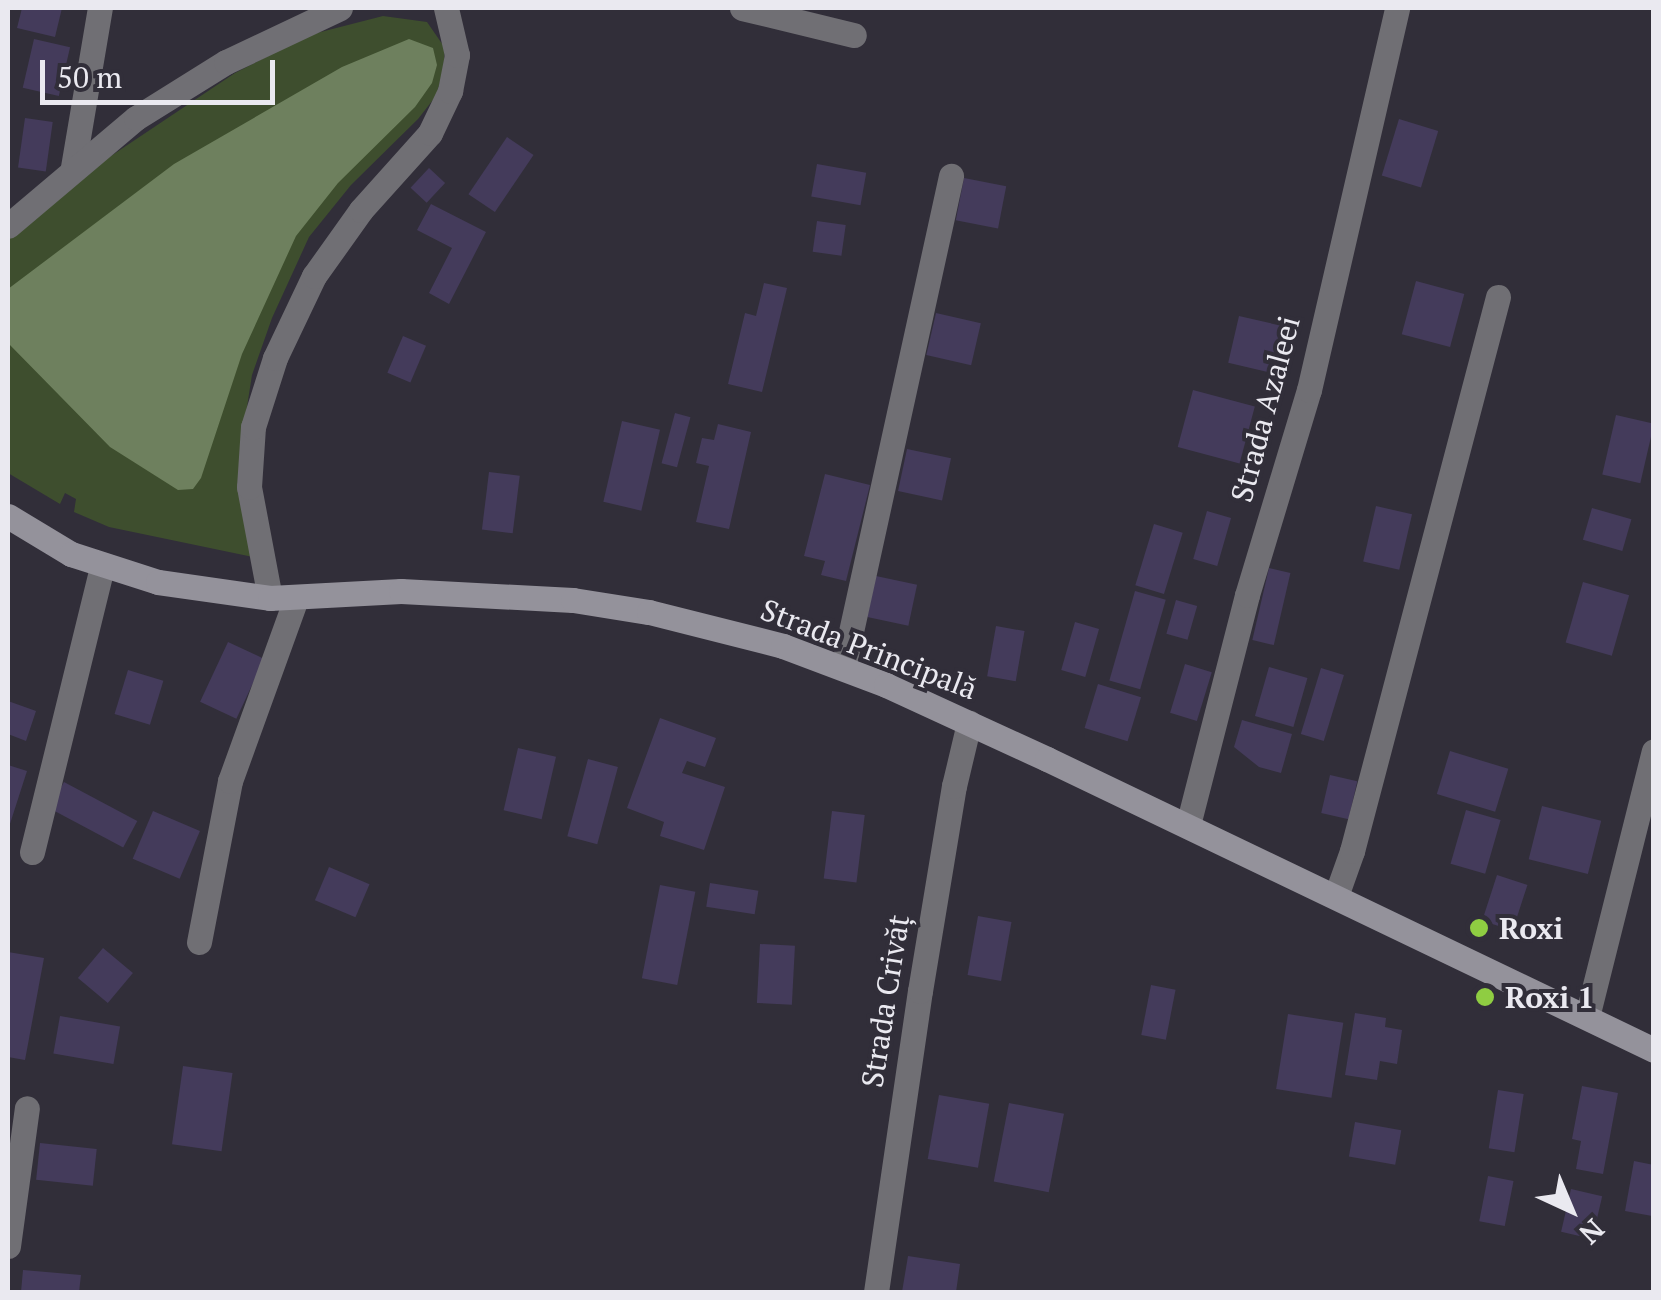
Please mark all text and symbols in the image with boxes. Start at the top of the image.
scale bar [45,40,280,102]
text: 50 m [57,57,122,97]
street label: Strada Azaleei [1223,312,1307,506]
street label: Strada Principală [756,591,982,707]
place label: Roxi [1499,910,1563,946]
street label: Strada Crivăț [854,912,916,1090]
marker: Roxi [1468,917,1490,939]
place label: Roxi 1 [1505,979,1594,1015]
marker: Roxi 1 [1474,986,1496,1008]
north arrow [1521,1160,1621,1260]
text: N [1572,1211,1613,1253]

